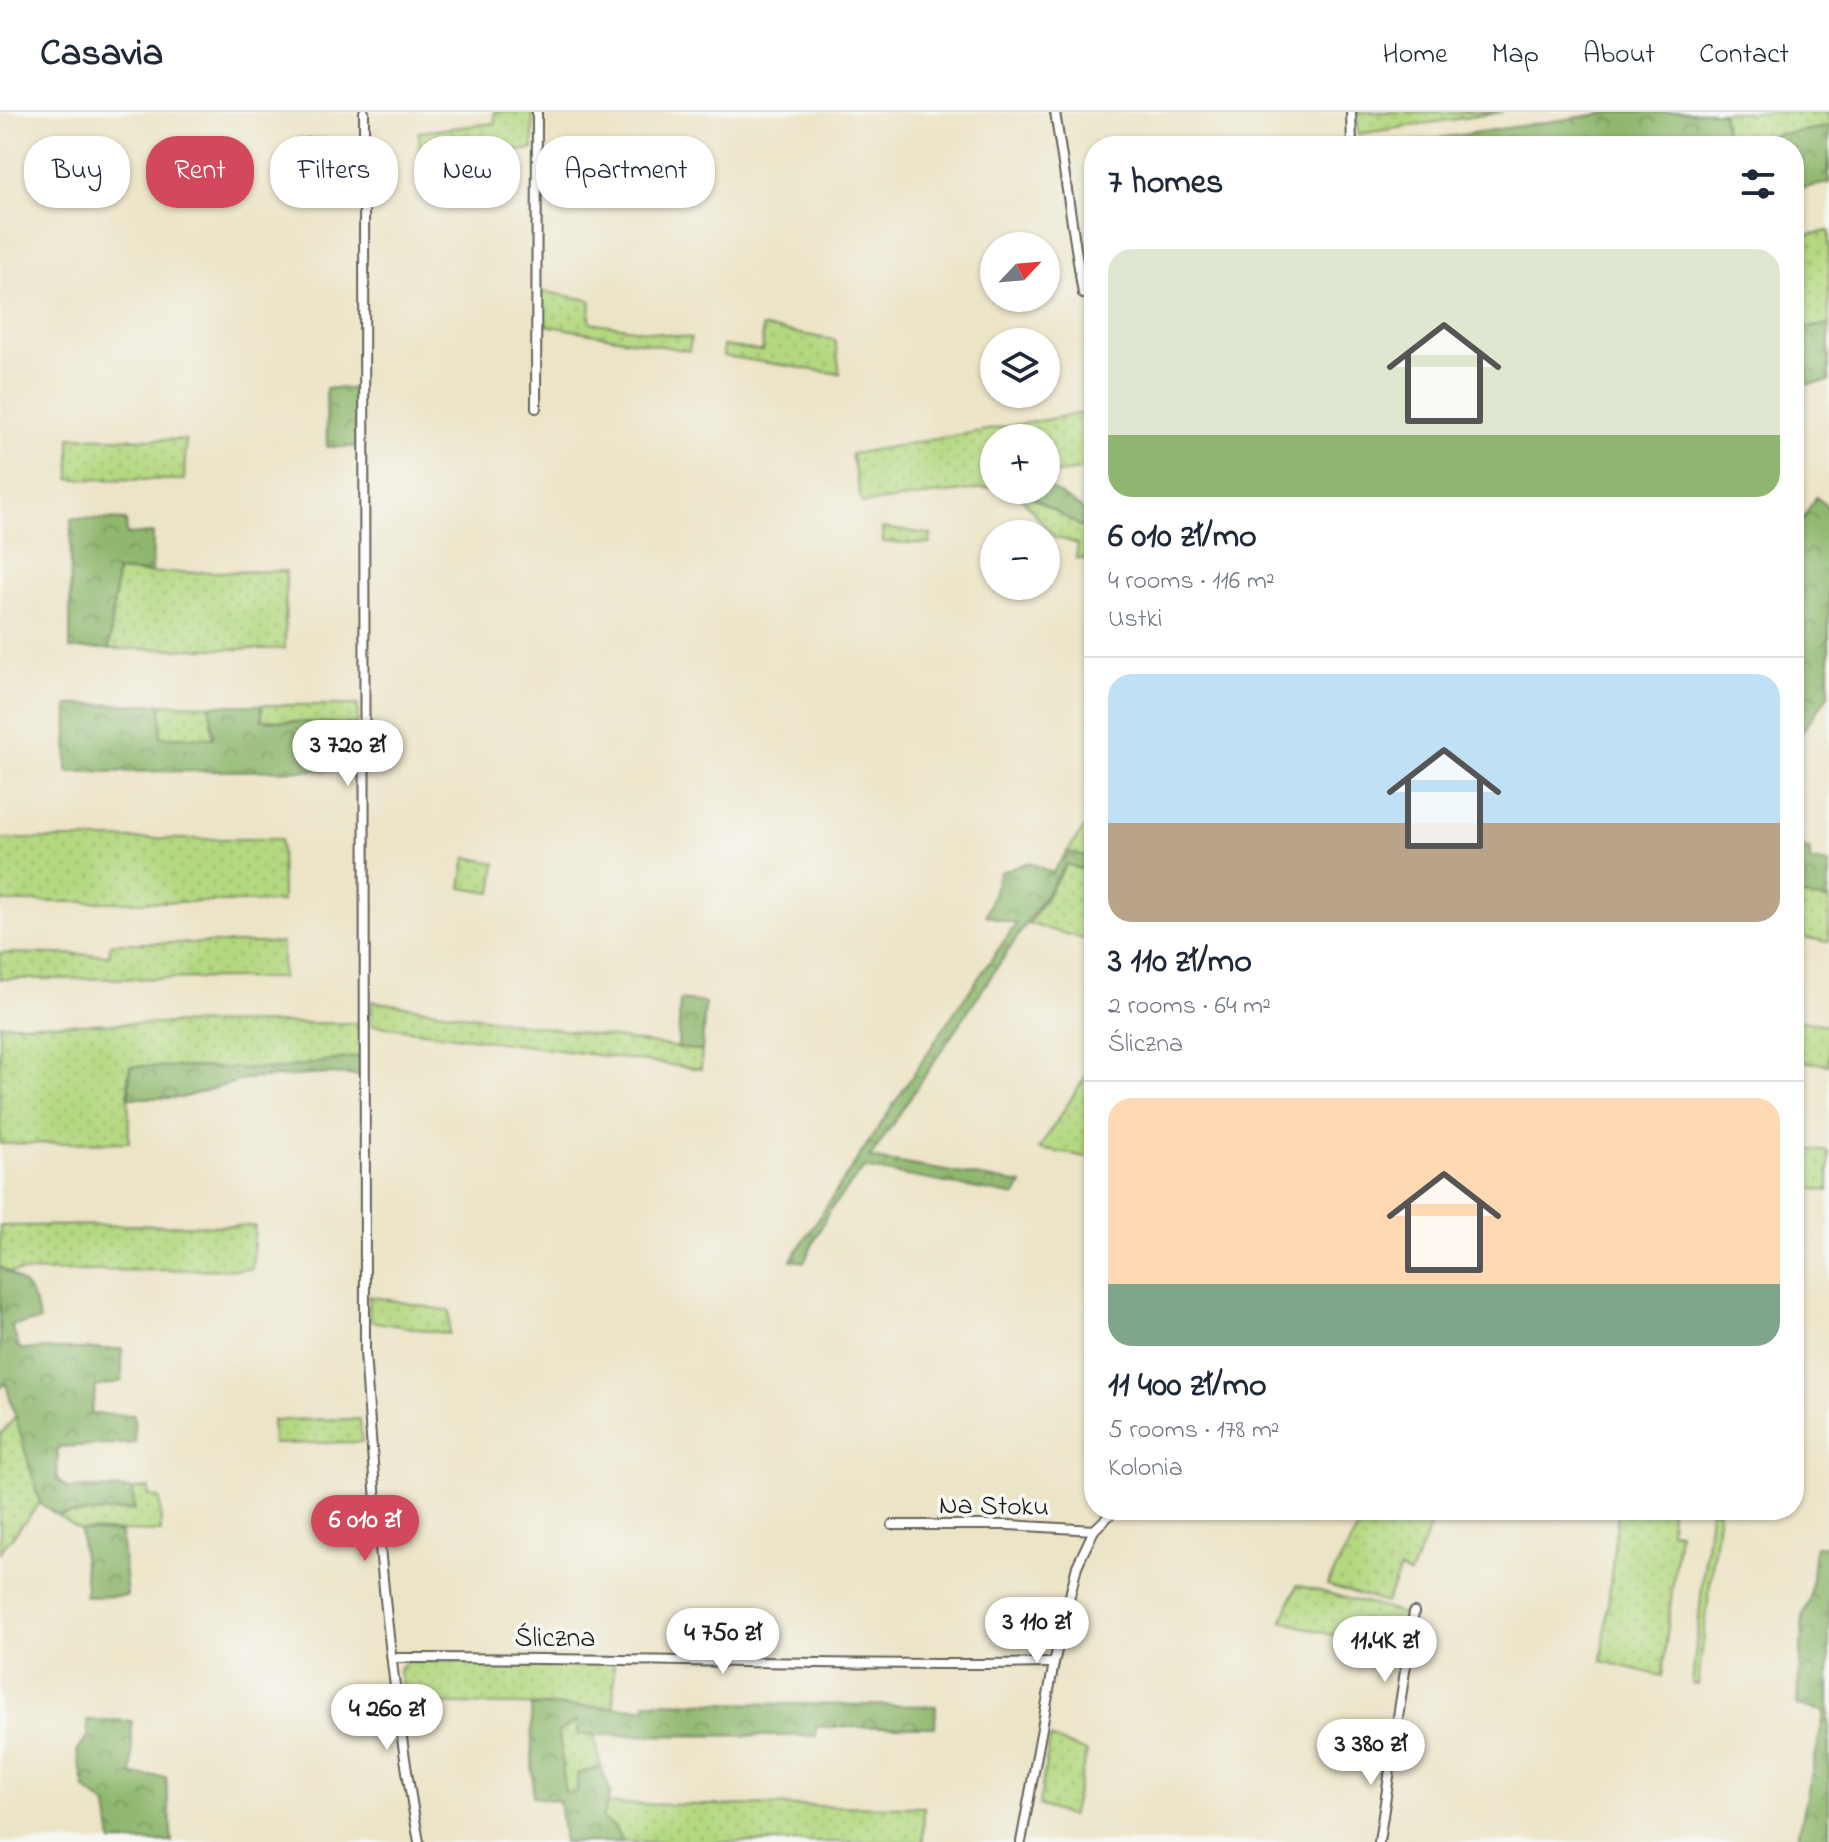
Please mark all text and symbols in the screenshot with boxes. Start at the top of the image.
text: Casavia [40,27,163,83]
text: Home [1382,35,1448,76]
text: Map [1492,35,1539,76]
text: About [1583,35,1655,76]
text: Contact [1699,35,1789,76]
chip: Buy [24,136,130,208]
chip: Rent [146,136,254,208]
chip: Filters [270,136,398,208]
chip: New [414,136,520,208]
chip: Apartment [536,136,715,208]
text: 7 homes [1108,159,1223,209]
icon: filters [1736,162,1780,206]
north arrow [980,232,1060,312]
map controls [980,232,1060,600]
icon: home [1372,301,1516,445]
button: layers [980,328,1060,408]
button: + [980,424,1060,504]
text: 6 010 zł/mo [1108,513,1257,563]
button: − [980,520,1060,600]
text: 4 rooms · 116 m² [1108,563,1275,601]
text: Ustki [1108,601,1162,639]
pin: 3 720 zł [265,720,431,788]
icon: home [1372,726,1516,870]
text: 3 720 zł [310,727,386,765]
text: 3 110 zł/mo [1108,938,1252,988]
text: 2 rooms · 64 m² [1108,988,1271,1026]
text: Śliczna [1108,1026,1183,1064]
icon: home [1372,1150,1516,1294]
text: 11 400 zł/mo [1108,1362,1267,1412]
text: 5 rooms · 178 m² [1108,1412,1280,1450]
text: Kolonia [1108,1450,1183,1488]
street label: Na Stoku [938,1486,1049,1529]
pin: 6 010 zł [282,1495,448,1563]
text: 6 010 zł [329,1502,401,1540]
pin: 3 110 zł [954,1597,1120,1665]
text: 3 110 zł [1003,1604,1071,1642]
pin: 4 750 zł [640,1608,806,1676]
text: 4 750 zł [684,1615,762,1653]
pin: 11.4K zł [1302,1616,1468,1684]
street label: Śliczna [515,1619,595,1660]
text: 11.4K zł [1351,1623,1419,1661]
pin: 4 260 zł [304,1684,470,1752]
text: 4 260 zł [349,1691,425,1729]
pin: 3 380 zł [1288,1719,1454,1787]
text: 3 380 zł [1335,1726,1407,1764]

